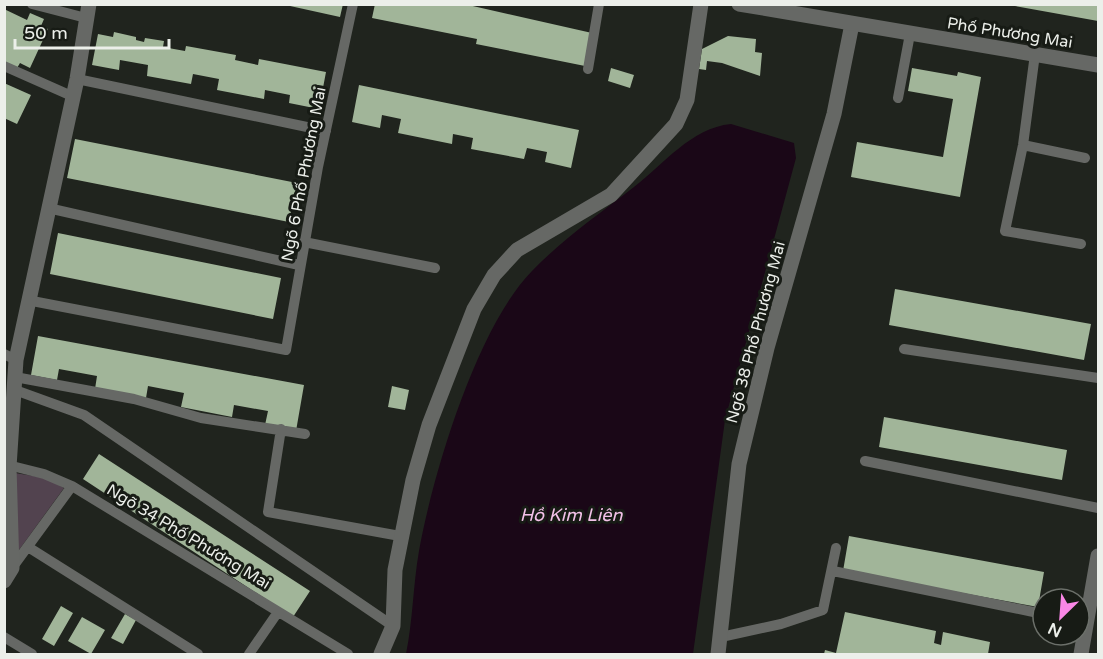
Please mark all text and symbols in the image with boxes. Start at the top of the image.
scale bar [15,12,170,50]
street label: Phố Phương Mai [946,13,1074,53]
text: 50 m [24,22,68,44]
street label: Ngõ 6 Phố Phương Mai [277,85,331,263]
street label: Ngõ 38 Phố Phương Mai [722,239,790,425]
street label: Ngõ 34 Phố Phương Mai [103,480,274,594]
water label: Hồ Kim Liên [520,504,623,526]
north arrow [1031,587,1091,647]
text: N [1045,618,1065,641]

